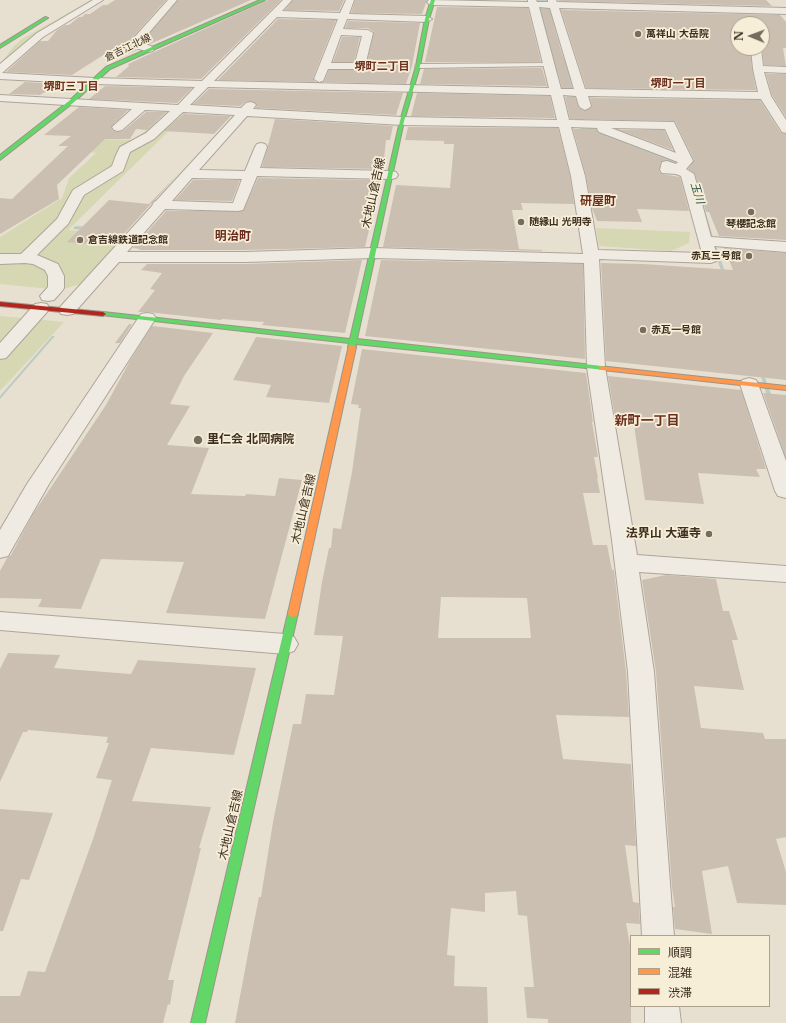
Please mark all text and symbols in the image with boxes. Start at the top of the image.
north arrow [730,16,770,56]
place label: 萬祥山 大岳院 [646,28,709,40]
marker: 萬祥山 大岳院 [633,29,643,39]
text: N [732,31,746,41]
street label: 倉吉江北線 [103,32,153,64]
district label: 堺町二丁目 [355,60,409,74]
district label: 堺町一丁目 [651,77,705,91]
district label: 堺町三丁目 [44,80,98,94]
street label: 木地山倉吉線 [359,156,389,230]
water label: 玉川 [687,181,707,205]
district label: 研屋町 [580,195,616,209]
marker: 琴櫻記念館 [746,207,756,217]
place label: 随縁山 光明寺 [529,216,592,228]
marker: 随縁山 光明寺 [516,217,526,227]
place label: 琴櫻記念館 [726,218,776,230]
district label: 明治町 [215,230,251,244]
place label: 倉吉線鉄道記念館 [88,234,168,246]
marker: 倉吉線鉄道記念館 [75,235,85,245]
place label: 赤瓦三号館 [691,250,741,262]
marker: 赤瓦三号館 [744,251,754,261]
place label: 赤瓦一号館 [651,324,701,336]
marker: 赤瓦一号館 [638,325,648,335]
district label: 新町一丁目 [615,413,679,429]
place label: 里仁会 北岡病院 [207,433,294,447]
marker: 里仁会 北岡病院 [192,434,204,446]
street label: 木地山倉吉線 [289,472,319,546]
place label: 法界山 大蓮寺 [626,527,701,541]
marker: 法界山 大蓮寺 [704,529,714,539]
street label: 木地山倉吉線 [216,788,246,862]
legend [630,935,770,1007]
text: 順調 [668,945,692,960]
text: 混雑 [668,965,692,980]
text: 渋滞 [668,985,692,1000]

